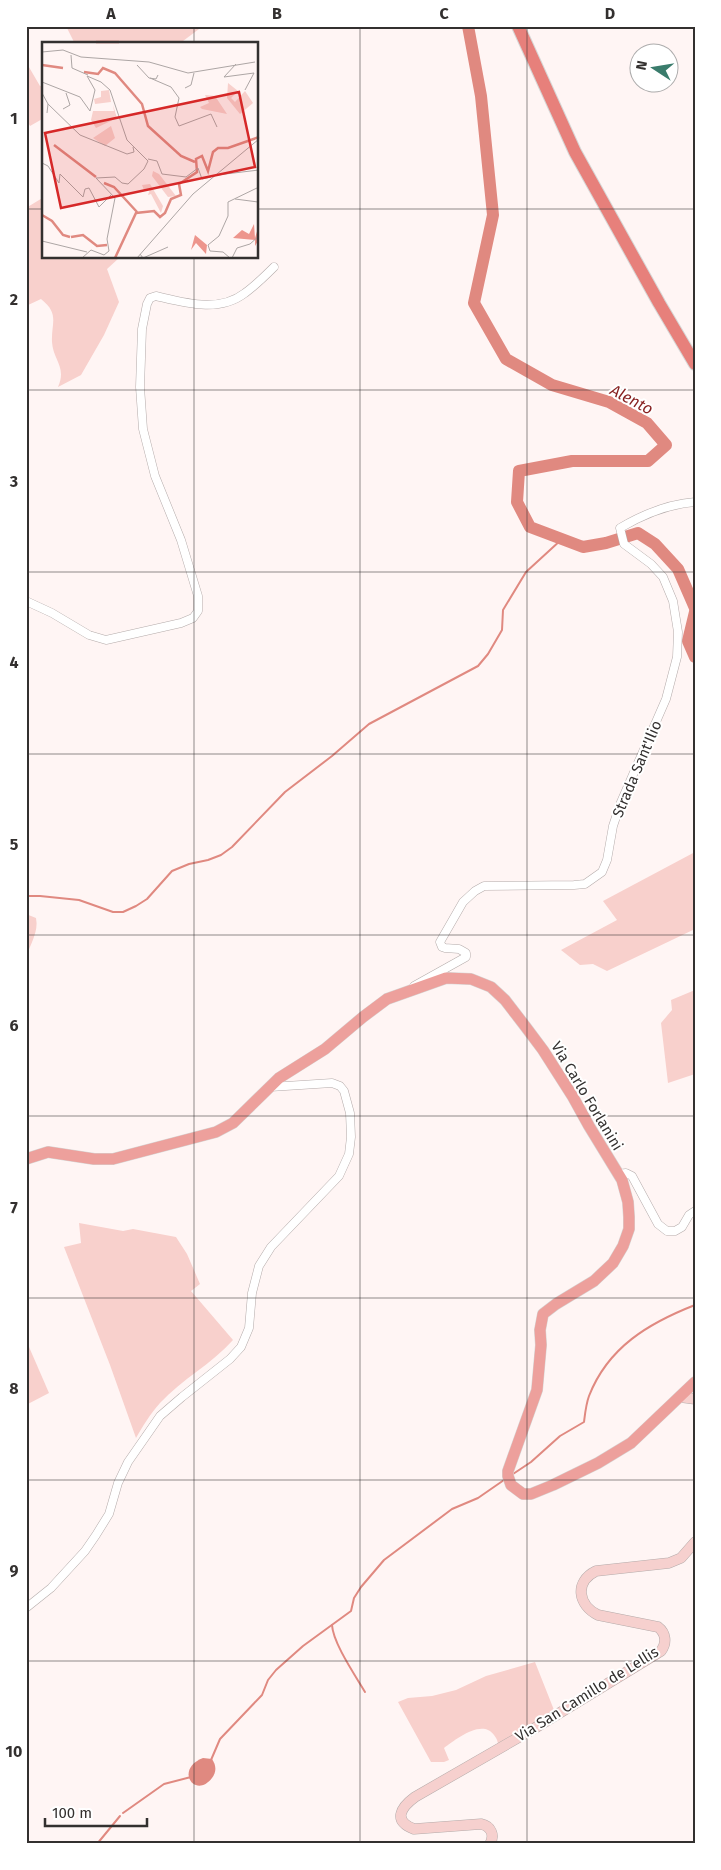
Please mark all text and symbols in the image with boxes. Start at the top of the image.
text: A [105,4,116,23]
text: B [272,4,282,23]
text: C [439,4,449,23]
text: D [605,4,615,23]
inset map [42,42,259,259]
north arrow [628,42,678,92]
text: N [632,59,651,72]
text: 1 [10,109,18,128]
text: 2 [10,290,18,309]
water label: Alento [606,380,656,419]
text: 3 [9,472,18,491]
text: 4 [9,653,19,672]
street label: Strada Sant'Ilio [608,718,666,820]
text: 5 [10,835,19,854]
text: 6 [9,1016,19,1035]
street label: Via Carlo Forlanini [547,1038,627,1154]
text: 7 [10,1198,18,1217]
text: 8 [9,1379,19,1398]
text: 9 [10,1561,19,1580]
street label: Via San Camillo de Lellis [512,1643,662,1745]
text: 10 [6,1742,22,1761]
scale bar [45,1795,148,1827]
text: 100 m [52,1804,92,1822]

